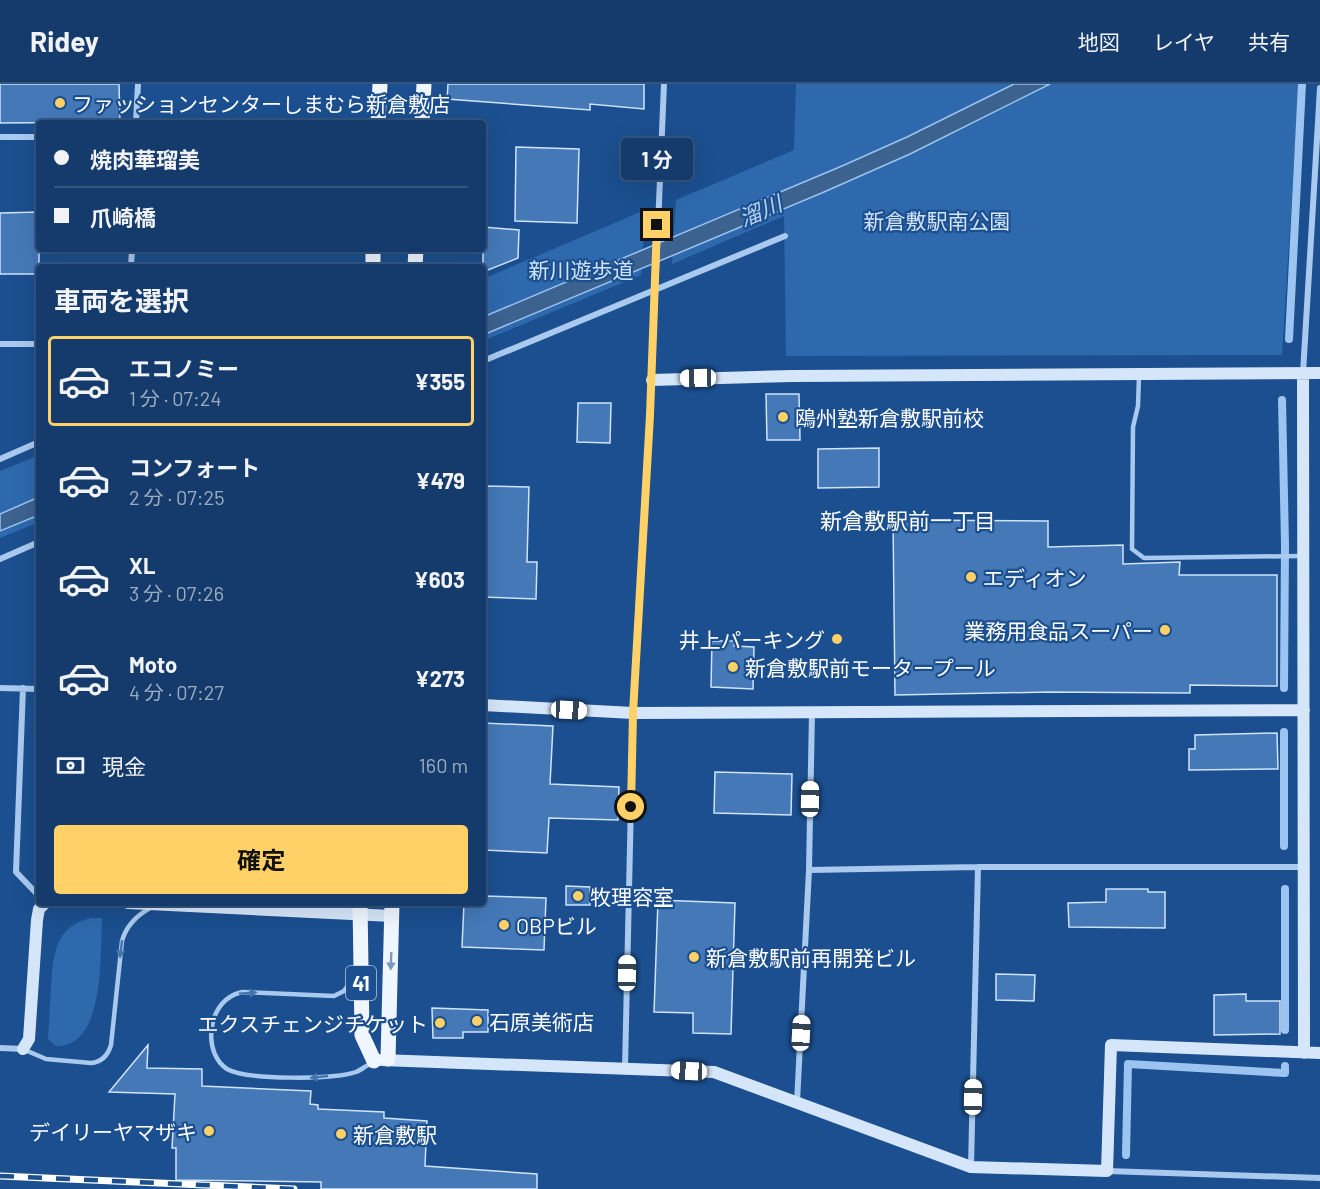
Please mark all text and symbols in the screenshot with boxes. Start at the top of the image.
text: Ridey [30,24,99,58]
text: 地図 [1078,29,1120,54]
text: レイヤ [1153,29,1215,54]
text: 共有 [1248,29,1290,54]
place label: ファッションセンターしまむら新倉敷店 [72,91,450,116]
marker: ファッションセンターしまむら新倉敷店 [53,96,67,110]
callout: 1 分 [621,138,693,180]
text: 焼肉華瑠美 [90,146,200,172]
text: 1 分 [641,147,673,171]
water label: 溜川 [735,189,787,231]
text: 爪崎橋 [90,204,156,230]
park label: 新倉敷駅南公園 [864,208,1011,233]
route end [643,211,670,238]
park label: 新川遊歩道 [529,257,634,282]
text: 車両を選択 [54,284,189,316]
icon: car [57,354,111,408]
text: エコノミー [129,355,239,381]
text: ¥355 [414,368,465,394]
car [680,369,716,387]
text: 1 分 · 07:24 [129,386,221,410]
place label: 鴎州塾新倉敷駅前校 [795,405,984,430]
marker: 鴎州塾新倉敷駅前校 [776,410,790,424]
icon: car [57,453,111,507]
text: コンフォート [129,454,260,480]
text: ¥479 [416,467,465,493]
text: 2 分 · 07:25 [129,485,224,509]
district label: 新倉敷駅前一丁目 [820,507,996,533]
icon: car [57,552,111,606]
text: XL [129,552,155,578]
place label: エディオン [983,565,1087,590]
text: ¥603 [414,566,465,592]
marker: エディオン [964,570,978,584]
text: 3 分 · 07:26 [129,581,224,605]
place label: 業務用食品スーパー [964,618,1153,643]
marker: 業務用食品スーパー [1158,623,1172,637]
place label: 井上パーキング [679,627,825,652]
marker: 井上パーキング [830,632,844,646]
icon: car [57,651,111,705]
text: Moto [129,651,177,677]
place label: 新倉敷駅前モータープール [745,655,996,680]
marker: 新倉敷駅前モータープール [726,660,740,674]
text: ¥273 [415,665,465,691]
text: 4 分 · 07:27 [129,680,224,704]
car [551,700,587,720]
icon: cash [54,749,87,782]
text: 現金 [102,753,146,779]
text: 160 m [419,753,468,777]
car [801,781,819,817]
route start [617,793,644,820]
button: 確定 [54,825,468,894]
place label: 牧理容室 [590,884,674,909]
marker: 牧理容室 [571,889,585,903]
place label: OBPビル [516,913,597,938]
marker: OBPビル [497,918,511,932]
one-way arrow [117,940,126,959]
place label: 新倉敷駅前再開発ビル [706,945,916,970]
marker: 新倉敷駅前再開発ビル [687,950,701,964]
one-way arrow [386,952,395,971]
car [618,955,636,991]
road number: 41 [346,966,376,1000]
one-way arrow [239,989,258,998]
place label: 石原美術店 [489,1009,594,1034]
place label: エクスチェンジチケット [198,1011,428,1036]
marker: 石原美術店 [470,1014,484,1028]
car [791,1015,811,1051]
marker: エクスチェンジチケット [433,1016,447,1030]
car [671,1061,707,1081]
one-way arrow [309,1072,328,1082]
car [964,1079,982,1115]
place label: デイリーヤマザキ [29,1119,197,1144]
place label: 新倉敷駅 [353,1122,437,1147]
marker: デイリーヤマザキ [202,1124,216,1138]
marker: 新倉敷駅 [334,1127,348,1141]

